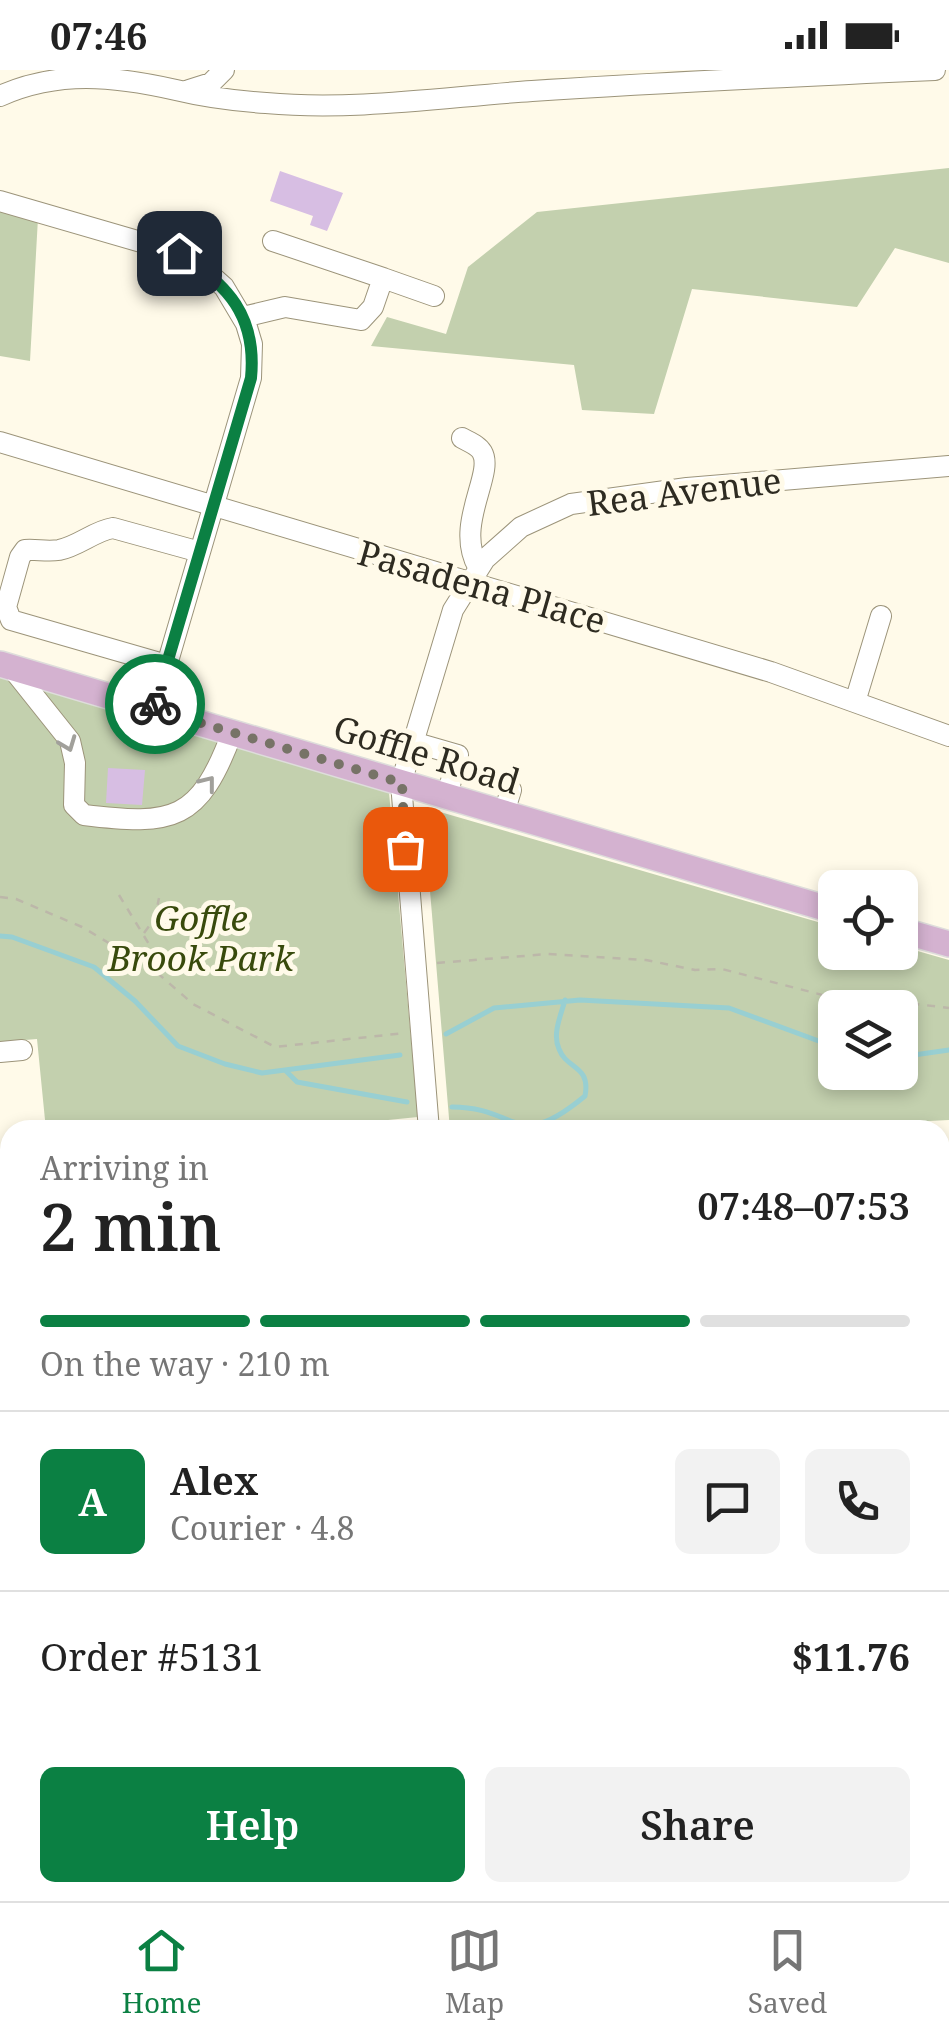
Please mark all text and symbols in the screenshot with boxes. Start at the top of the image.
text: 07:46 [50,9,147,61]
pin [137,211,222,296]
icon: home [152,226,207,281]
street label: Rea Avenue [584,456,784,526]
street label: Pasadena Place [353,528,611,644]
courier [105,654,205,754]
icon: bike [128,677,183,732]
street label: Goffle Road [328,703,526,805]
one-way arrow [56,735,77,752]
one-way arrow [196,776,213,794]
pin [363,807,448,892]
icon: bag [378,822,433,877]
map controls [818,870,918,1090]
button: locate [818,870,918,970]
park label: Goffle Brook Park [107,894,295,981]
button: layers [818,990,918,1090]
text: Arriving in [40,1146,209,1189]
text: 07:48–07:53 [697,1179,910,1231]
text: 2 min [40,1182,222,1270]
text: On the way · 210 m [40,1342,330,1385]
button: chat [675,1449,780,1554]
button: phone [805,1449,910,1554]
text: Alex [170,1454,258,1506]
text: A [78,1475,107,1527]
text: Courier · 4.8 [170,1506,354,1549]
text: Order #5131 [40,1630,264,1682]
text: $11.76 [791,1630,910,1682]
button: Help [40,1767,465,1882]
button: Share [485,1767,910,1882]
tab: Home [122,1923,202,2021]
tab: Map [445,1923,504,2021]
tab: Saved [748,1923,827,2021]

